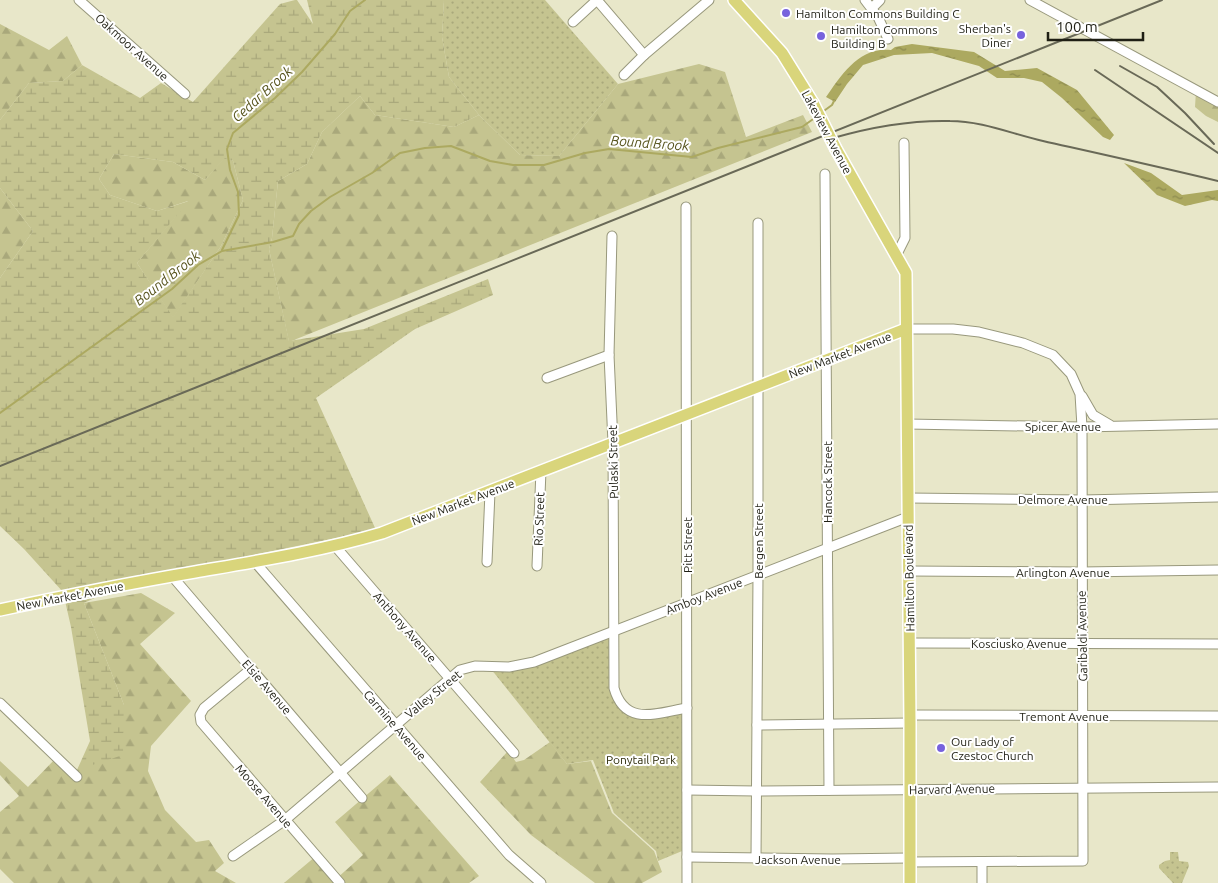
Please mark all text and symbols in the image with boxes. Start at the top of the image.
marker: Hamilton Commons Building C [780,7,792,19]
place label: Hamilton Commons Building C [796,7,960,20]
scale bar [1048,10,1143,42]
street label: Oakmoor Avenue [93,11,171,83]
text: 100 m [1056,18,1098,35]
place label: Sherban's Diner [959,22,1011,49]
place label: Hamilton Commons Building B [831,23,937,50]
marker: Sherban's Diner [1015,29,1027,41]
marker: Hamilton Commons Building B [815,30,827,42]
water label: Cedar Brook [229,62,296,125]
street label: Lakeview Avenue [800,88,854,176]
water label: Bound Brook [610,132,691,154]
water label: Bound Brook [131,247,204,309]
street label: New Market Avenue [787,329,893,381]
street label: Spicer Avenue [1025,420,1101,433]
street label: Pulaski Street [606,425,620,499]
street label: Hancock Street [821,441,834,523]
street label: New Market Avenue [410,476,516,528]
street label: Rio Street [532,492,546,546]
street label: Delmore Avenue [1018,493,1108,506]
street label: Bergen Street [752,503,765,579]
street label: Pitt Street [681,517,694,573]
street label: Hamilton Boulevard [902,524,916,632]
street label: Arlington Avenue [1016,566,1110,579]
street label: Amboy Avenue [664,575,744,617]
street label: New Market Avenue [15,579,125,613]
street label: Anthony Avenue [371,589,439,665]
street label: Garibaldi Avenue [1075,590,1089,682]
street label: Kosciusko Avenue [971,637,1067,650]
street label: Elsie Avenue [240,657,294,717]
street label: Valley Street [402,667,464,721]
street label: Carmine Avenue [361,688,429,762]
street label: Tremont Avenue [1019,710,1109,723]
place label: Our Lady of Czestoc Church [951,735,1034,762]
marker: Our Lady of Czestoc Church [935,742,947,754]
park label: Ponytail Park [606,753,676,766]
street label: Moose Avenue [233,762,295,830]
street label: Harvard Avenue [909,782,995,796]
street label: Jackson Avenue [755,853,841,866]

